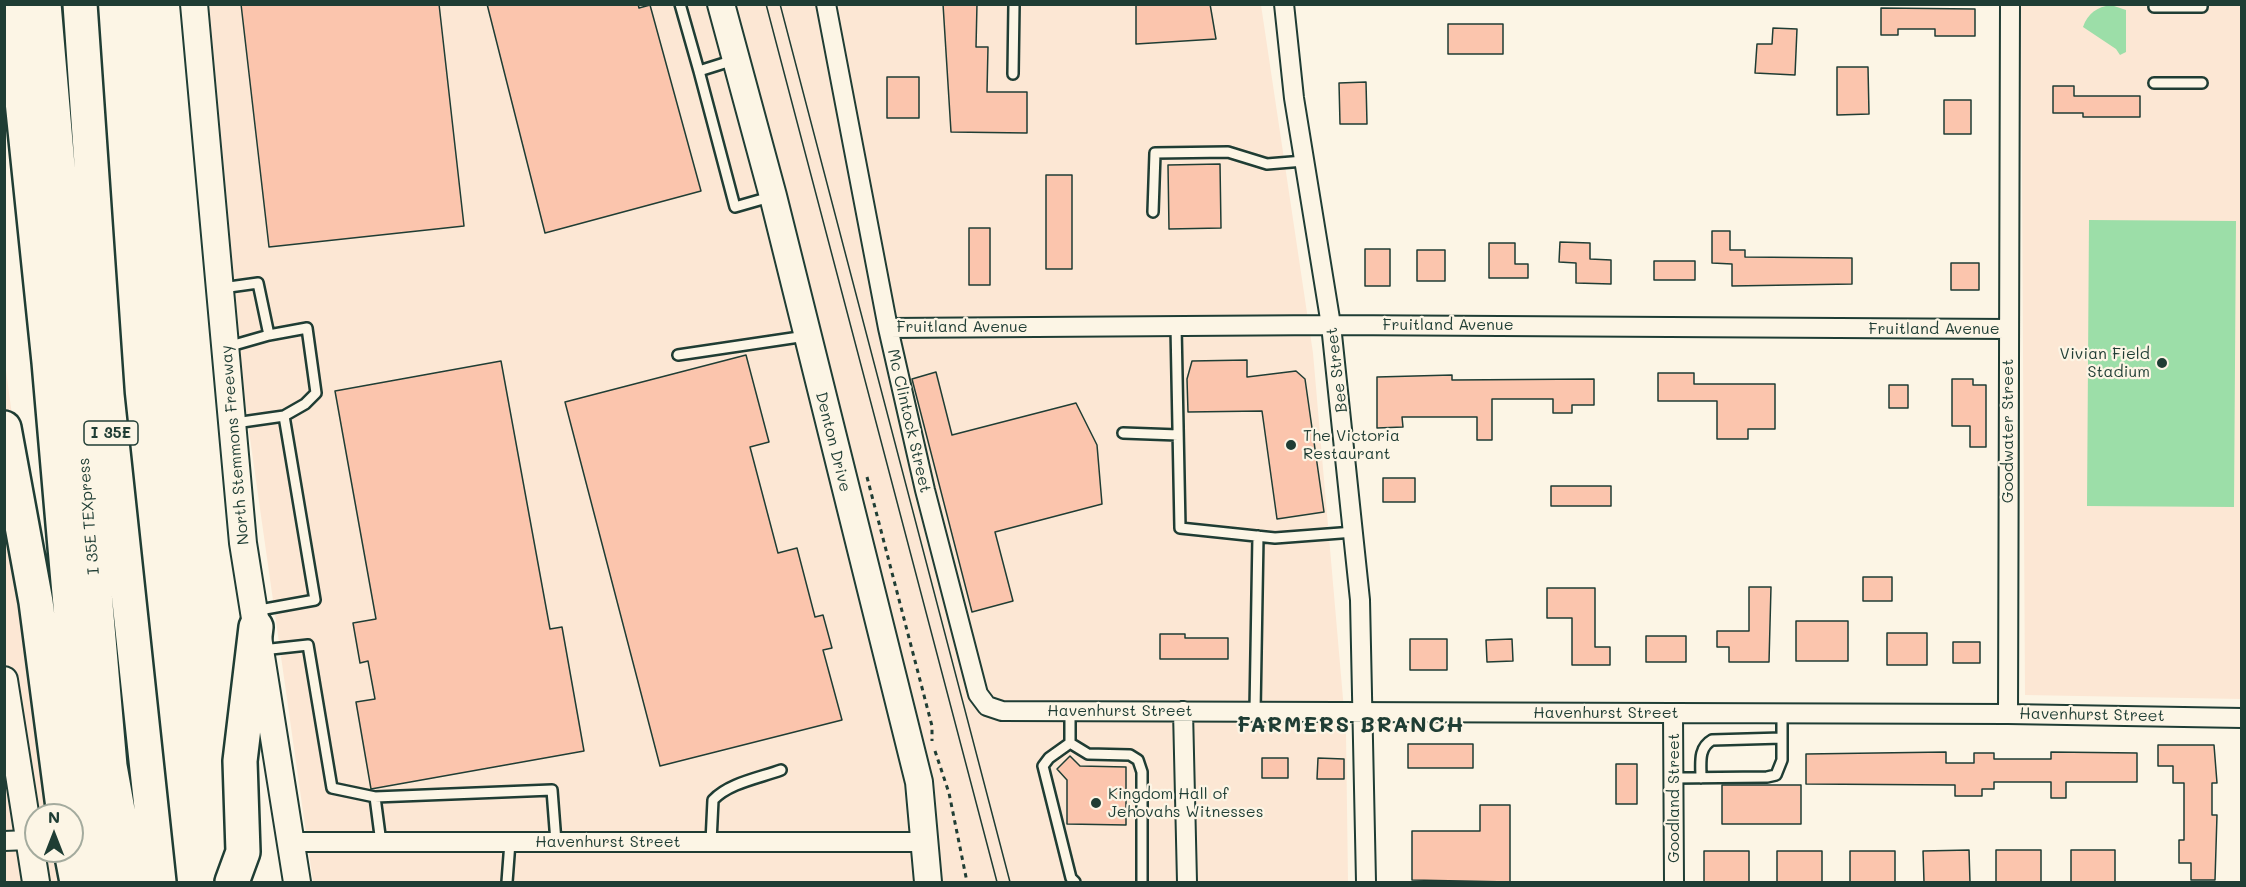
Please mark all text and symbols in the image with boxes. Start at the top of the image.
street label: Fruitland Avenue [1382,315,1514,335]
street label: Fruitland Avenue [896,317,1028,337]
street label: Fruitland Avenue [1868,319,2000,339]
street label: Bee Street [1322,326,1352,414]
street label: North Stemmons Freeway [217,344,253,546]
place label: Vivian Field Stadium [2060,344,2150,382]
street label: Mc Clintock Street [883,347,935,495]
marker: Vivian Field Stadium [2155,356,2169,370]
street label: Goodwater Street [1998,359,2018,503]
street label: Denton Drive [811,390,855,494]
road number: I 35E [84,421,138,445]
place label: The Victoria Restaurant [1303,426,1400,464]
marker: The Victoria Restaurant [1284,438,1298,452]
street label: I 35E TEXpress [74,457,104,575]
street label: Havenhurst Street [1047,701,1193,721]
street label: Havenhurst Street [1533,703,1679,723]
street label: Havenhurst Street [2019,704,2165,726]
district label: FARMERS BRANCH [1237,712,1465,738]
street label: Goodland Street [1664,733,1684,863]
place label: Kingdom Hall of Jehovahs Witnesses [1108,784,1264,822]
marker: Kingdom Hall of Jehovahs Witnesses [1089,796,1103,810]
north arrow [24,803,84,863]
text: N [48,806,60,827]
street label: Havenhurst Street [535,832,681,852]

